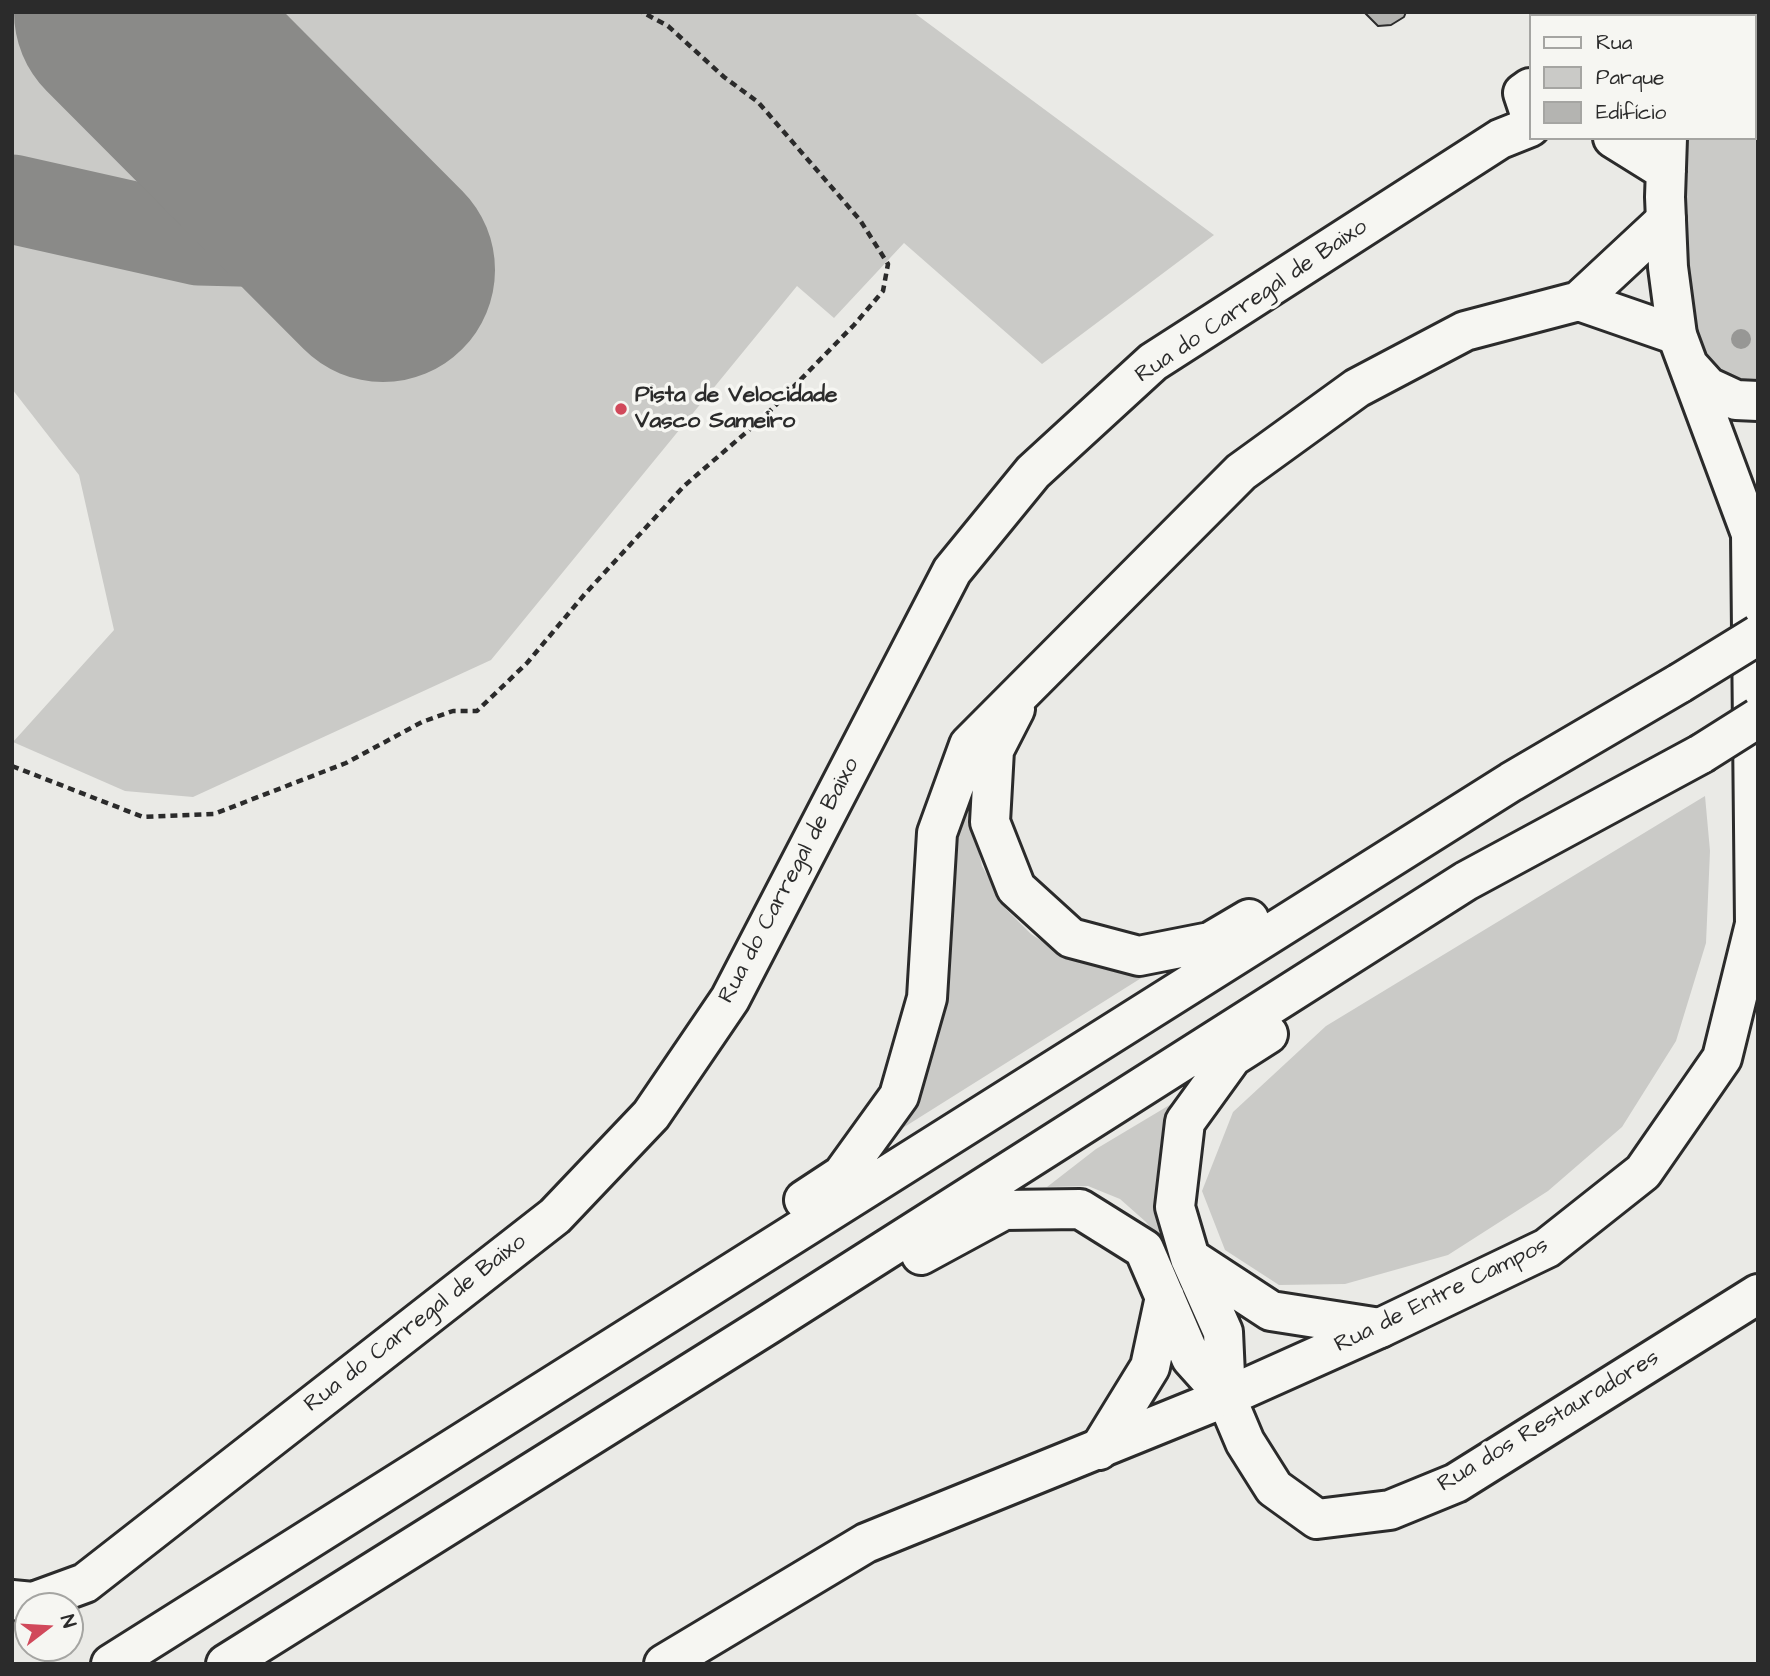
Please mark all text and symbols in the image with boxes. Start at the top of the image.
legend [1528,14,1756,140]
text: Rua [1596,28,1632,57]
text: Parque [1596,63,1664,92]
text: Edifício [1596,98,1666,127]
street label: Rua do Carregal de Baixo [1131,214,1373,390]
place label: Pista de Velocidade Vasco Sameiro [635,382,838,436]
marker: Pista de Velocidade Vasco Sameiro [613,401,629,417]
street label: Rua do Carregal de Baixo [714,754,866,1008]
street label: Rua do Carregal de Baixo [300,1229,532,1419]
street label: Rua de Entre Campos [1331,1232,1553,1360]
street label: Rua dos Restauradores [1433,1345,1665,1499]
north arrow [14,1592,84,1662]
text: N [53,1612,82,1631]

